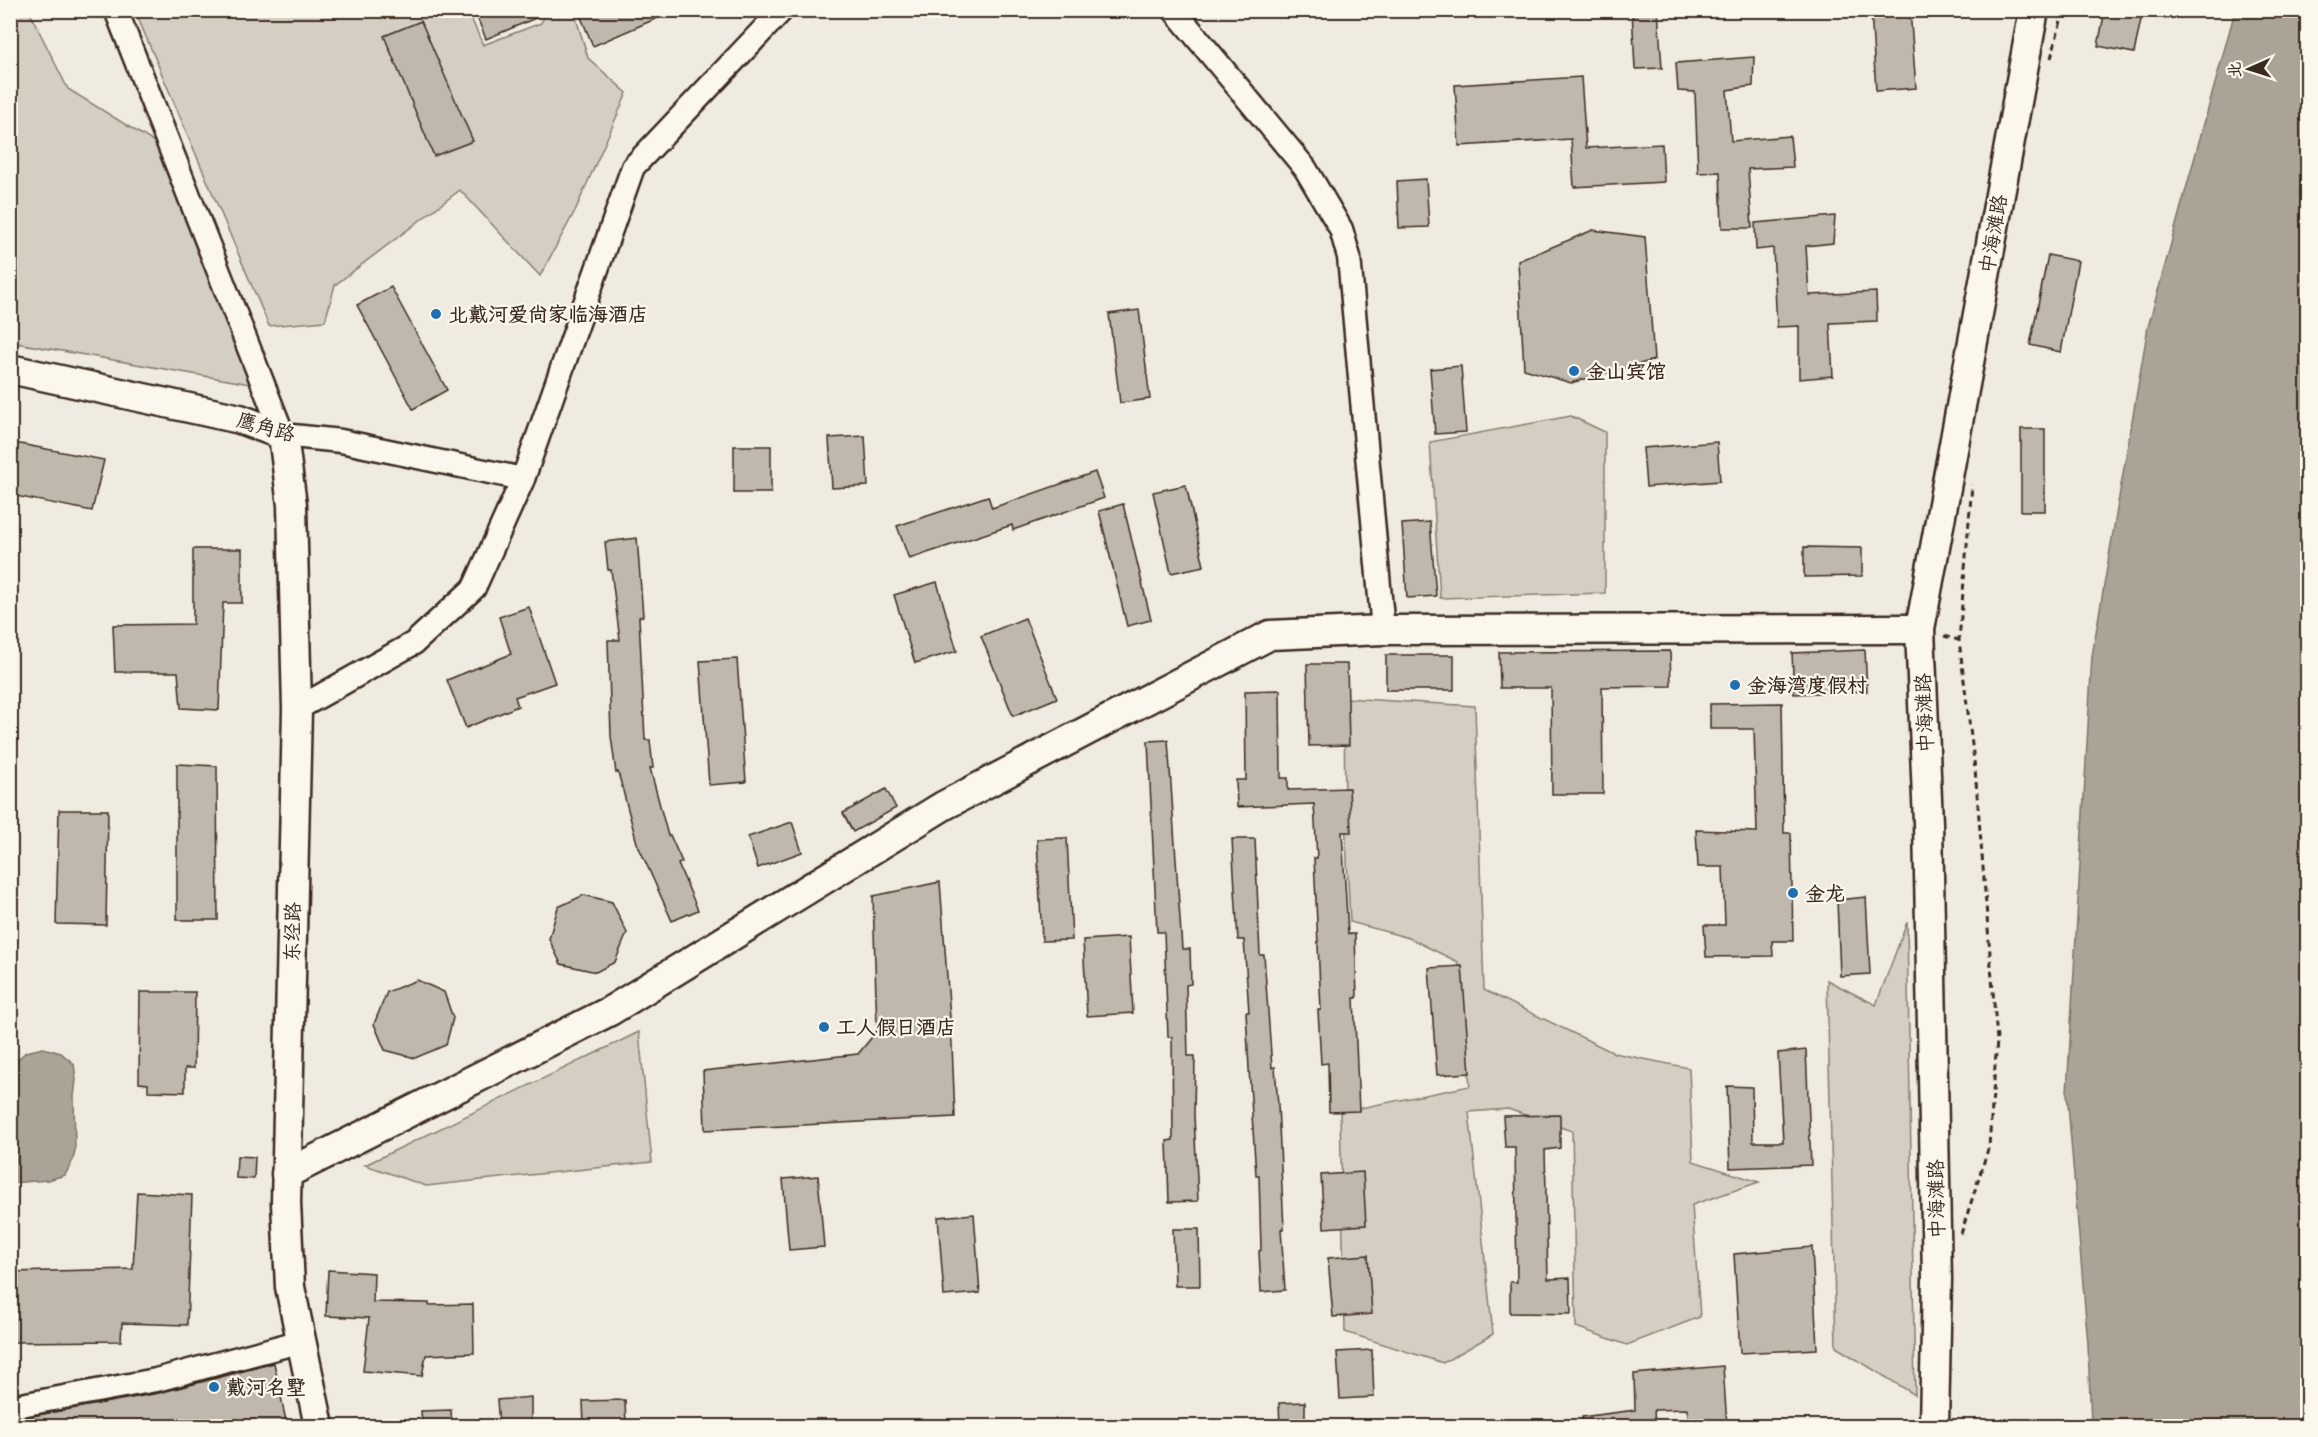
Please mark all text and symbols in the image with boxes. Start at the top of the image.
north arrow [2219,39,2279,99]
text: 北 [2225,61,2244,78]
street label: 中海滩路 [1974,192,2012,275]
place label: 北戴河爱尚家临海酒店 [448,302,648,326]
marker: 北戴河爱尚家临海酒店 [429,307,443,321]
place label: 金山宾馆 [1586,359,1666,383]
marker: 金山宾馆 [1567,364,1581,378]
street label: 鹰角路 [234,408,299,447]
street label: 中海滩路 [1911,672,1937,753]
place label: 金海湾度假村 [1747,673,1867,697]
marker: 金海湾度假村 [1728,678,1742,692]
place label: 金龙 [1805,881,1845,905]
marker: 金龙 [1786,886,1800,900]
street label: 东经路 [279,901,305,962]
place label: 工人假日酒店 [836,1015,956,1039]
marker: 工人假日酒店 [817,1020,831,1034]
street label: 中海滩路 [1923,1158,1949,1239]
place label: 戴河名墅 [226,1375,306,1399]
marker: 戴河名墅 [207,1380,221,1394]

